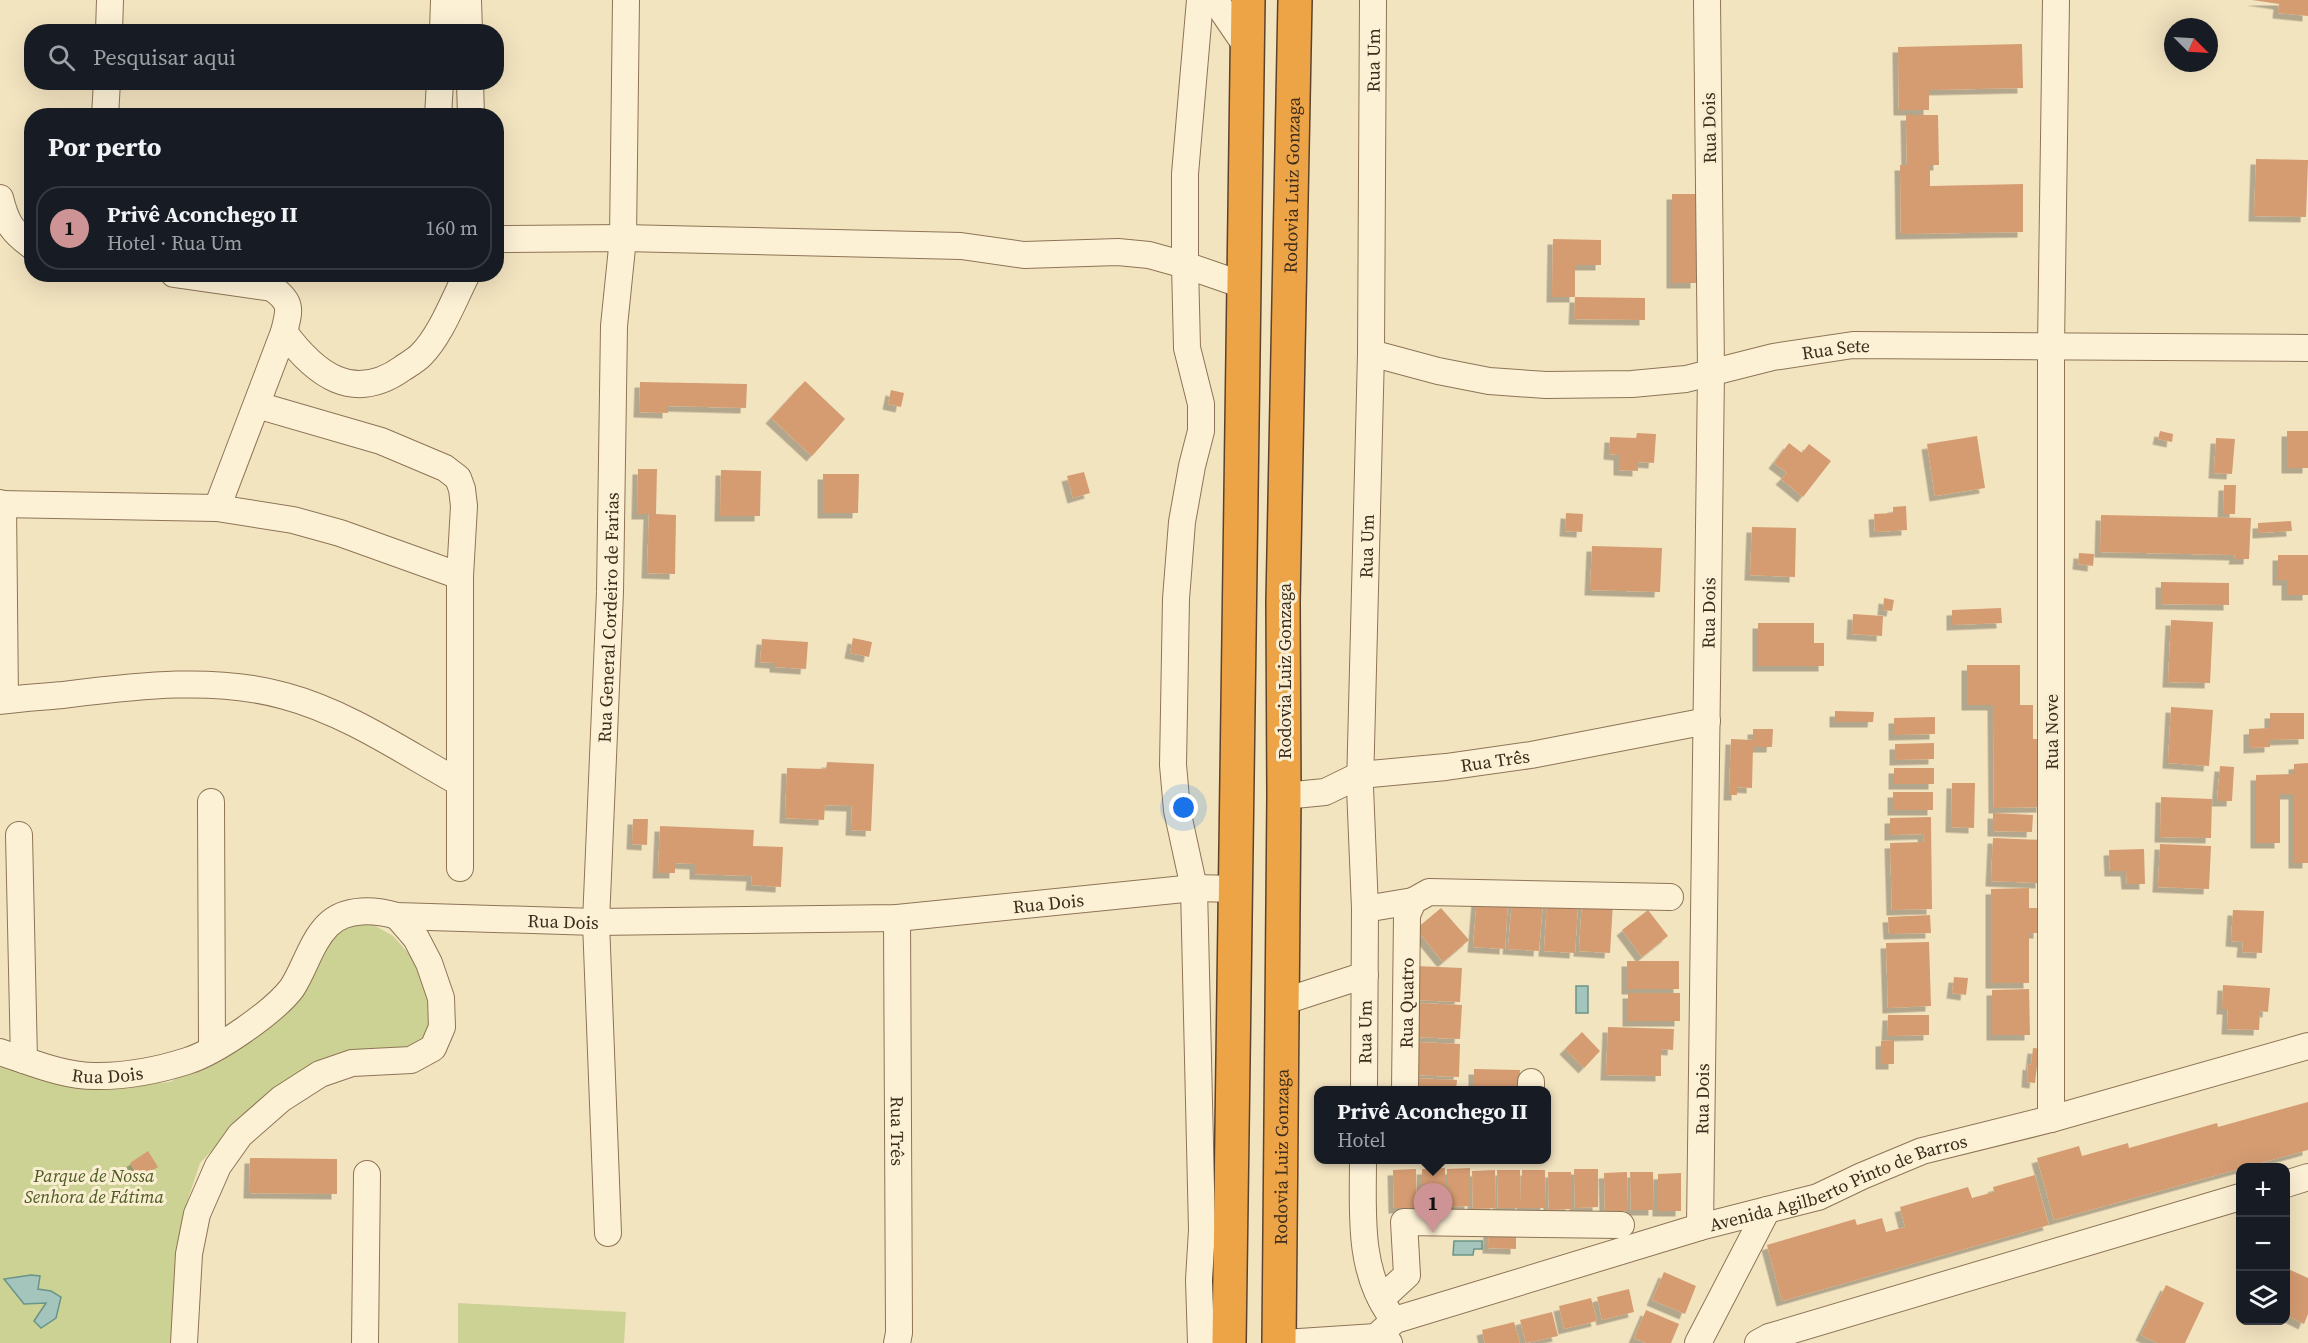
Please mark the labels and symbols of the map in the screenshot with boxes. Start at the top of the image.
north arrow [2164,18,2218,72]
street label: Rua Um [1360,28,1385,92]
street label: Rua Dois [1696,92,1722,164]
street label: Rodovia Luiz Gonzaga [1277,96,1306,274]
street label: Rua Sete [1800,332,1870,365]
street label: Rua General Cordeiro de Farias [591,492,624,743]
street label: Rua Um [1353,514,1379,579]
street label: Rua Dois [1695,577,1721,649]
street label: Rodovia Luiz Gonzaga [1272,582,1297,759]
street label: Rua Nove [2039,694,2064,770]
street label: Rua Três [1459,743,1532,777]
your location [1169,793,1198,822]
street label: Rua Dois [1012,887,1085,919]
street label: Rua Dois [527,907,599,935]
street label: Rua Quatro [1393,957,1419,1049]
street label: Rua Um [1352,1000,1377,1064]
street label: Rua Dois [70,1060,145,1089]
street label: Rua Dois [1689,1063,1715,1135]
street label: Rodovia Luiz Gonzaga [1267,1068,1294,1245]
street label: Rua Três [885,1096,911,1166]
street label: Avenida Agilberto Pinto de Barros [1706,1128,1970,1237]
park label: Parque de Nossa Senhora de Fátima [24,1163,164,1209]
pin: 1 [1414,1184,1452,1233]

